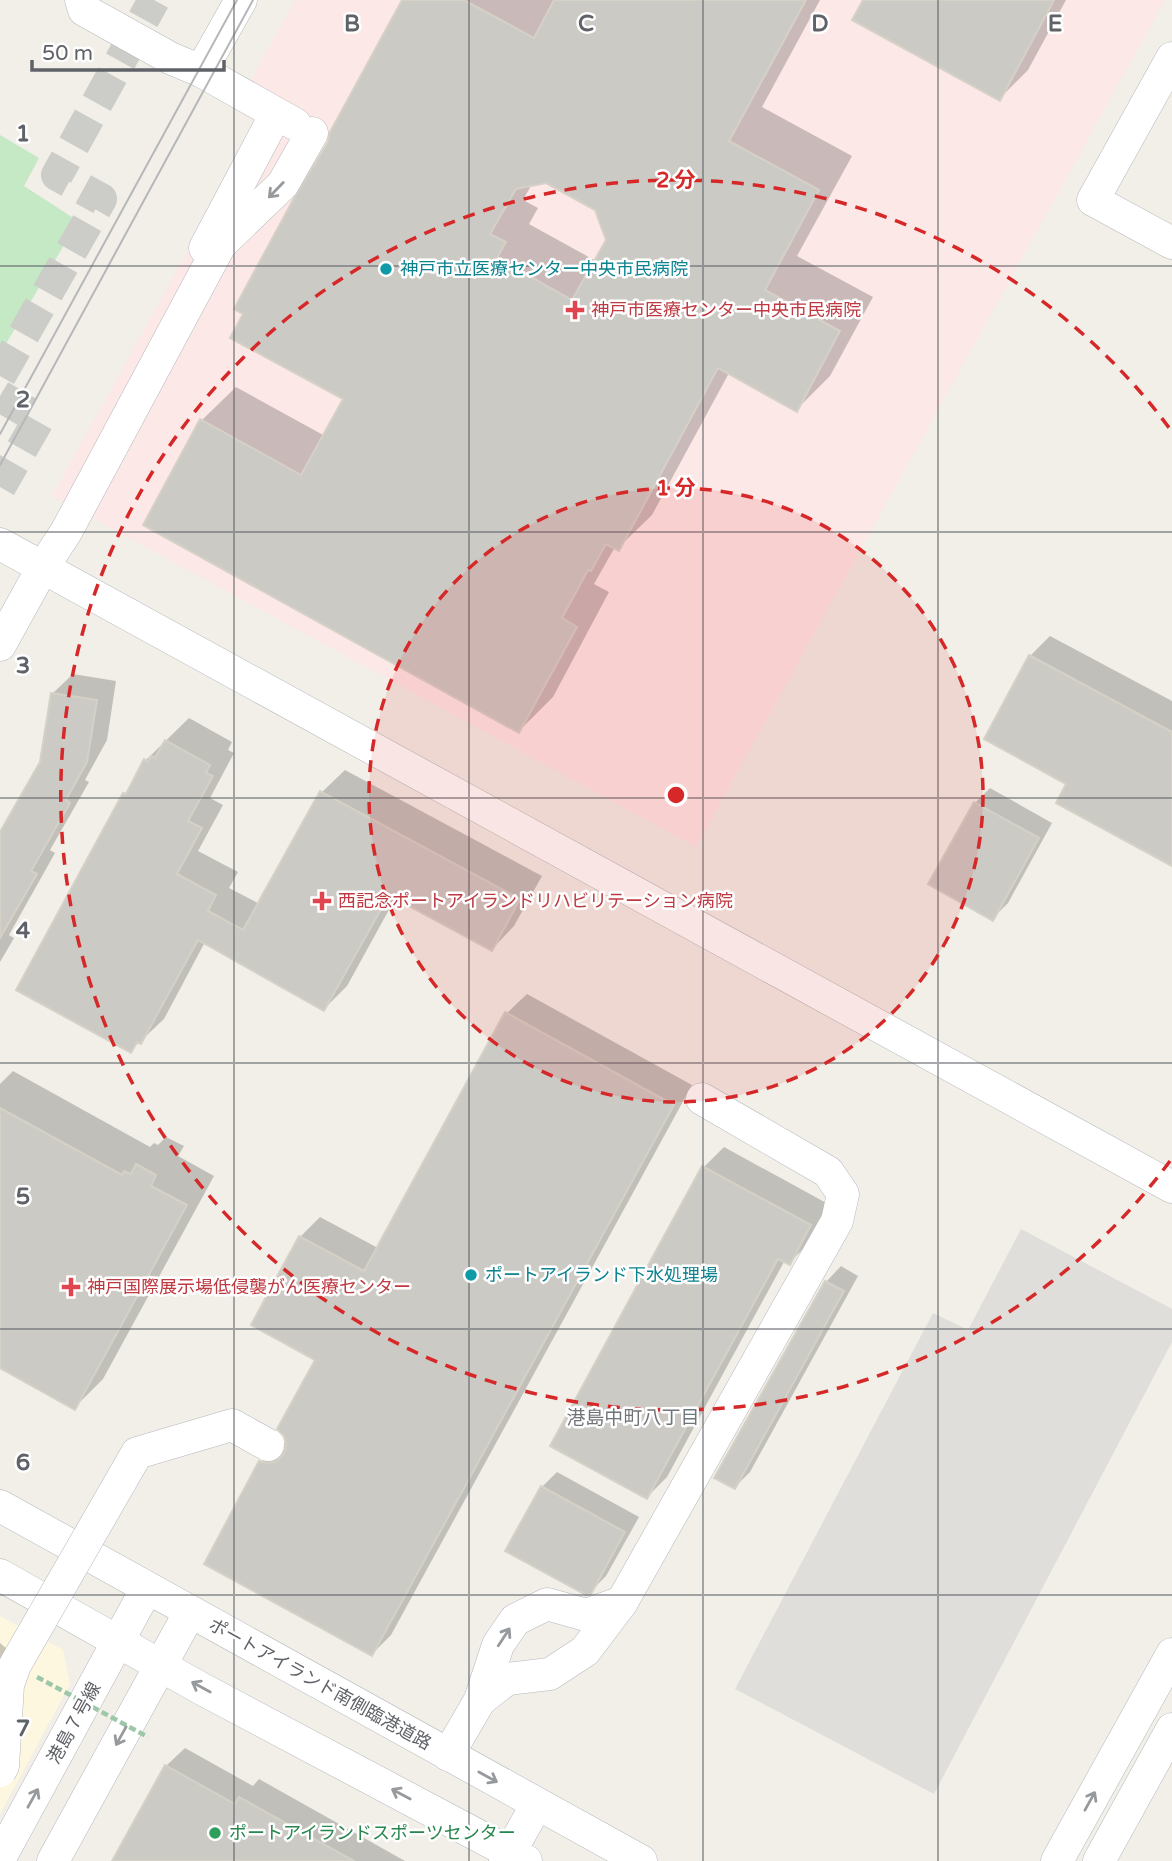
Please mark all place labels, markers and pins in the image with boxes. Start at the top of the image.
place label: 神戸市立医療センター中央市民病院 [400,258,688,280]
marker: 神戸市立医療センター中央市民病院 [378,261,394,277]
place label: 神戸市医療センター中央市民病院 [591,299,861,321]
marker: 神戸市医療センター中央市民病院 [565,300,585,320]
centre of rings [664,783,688,807]
place label: 西記念ポートアイランドリハビリテーション病院 [338,890,733,912]
marker: 西記念ポートアイランドリハビリテーション病院 [312,891,332,911]
place label: ポートアイランド下水処理場 [485,1264,718,1286]
marker: ポートアイランド下水処理場 [463,1267,479,1283]
place label: 神戸国際展示場低侵襲がん医療センター [87,1276,411,1298]
marker: 神戸国際展示場低侵襲がん医療センター [61,1277,81,1297]
place label: ポートアイランドスポーツセンター [229,1822,516,1844]
marker: ポートアイランドスポーツセンター [207,1825,223,1841]

